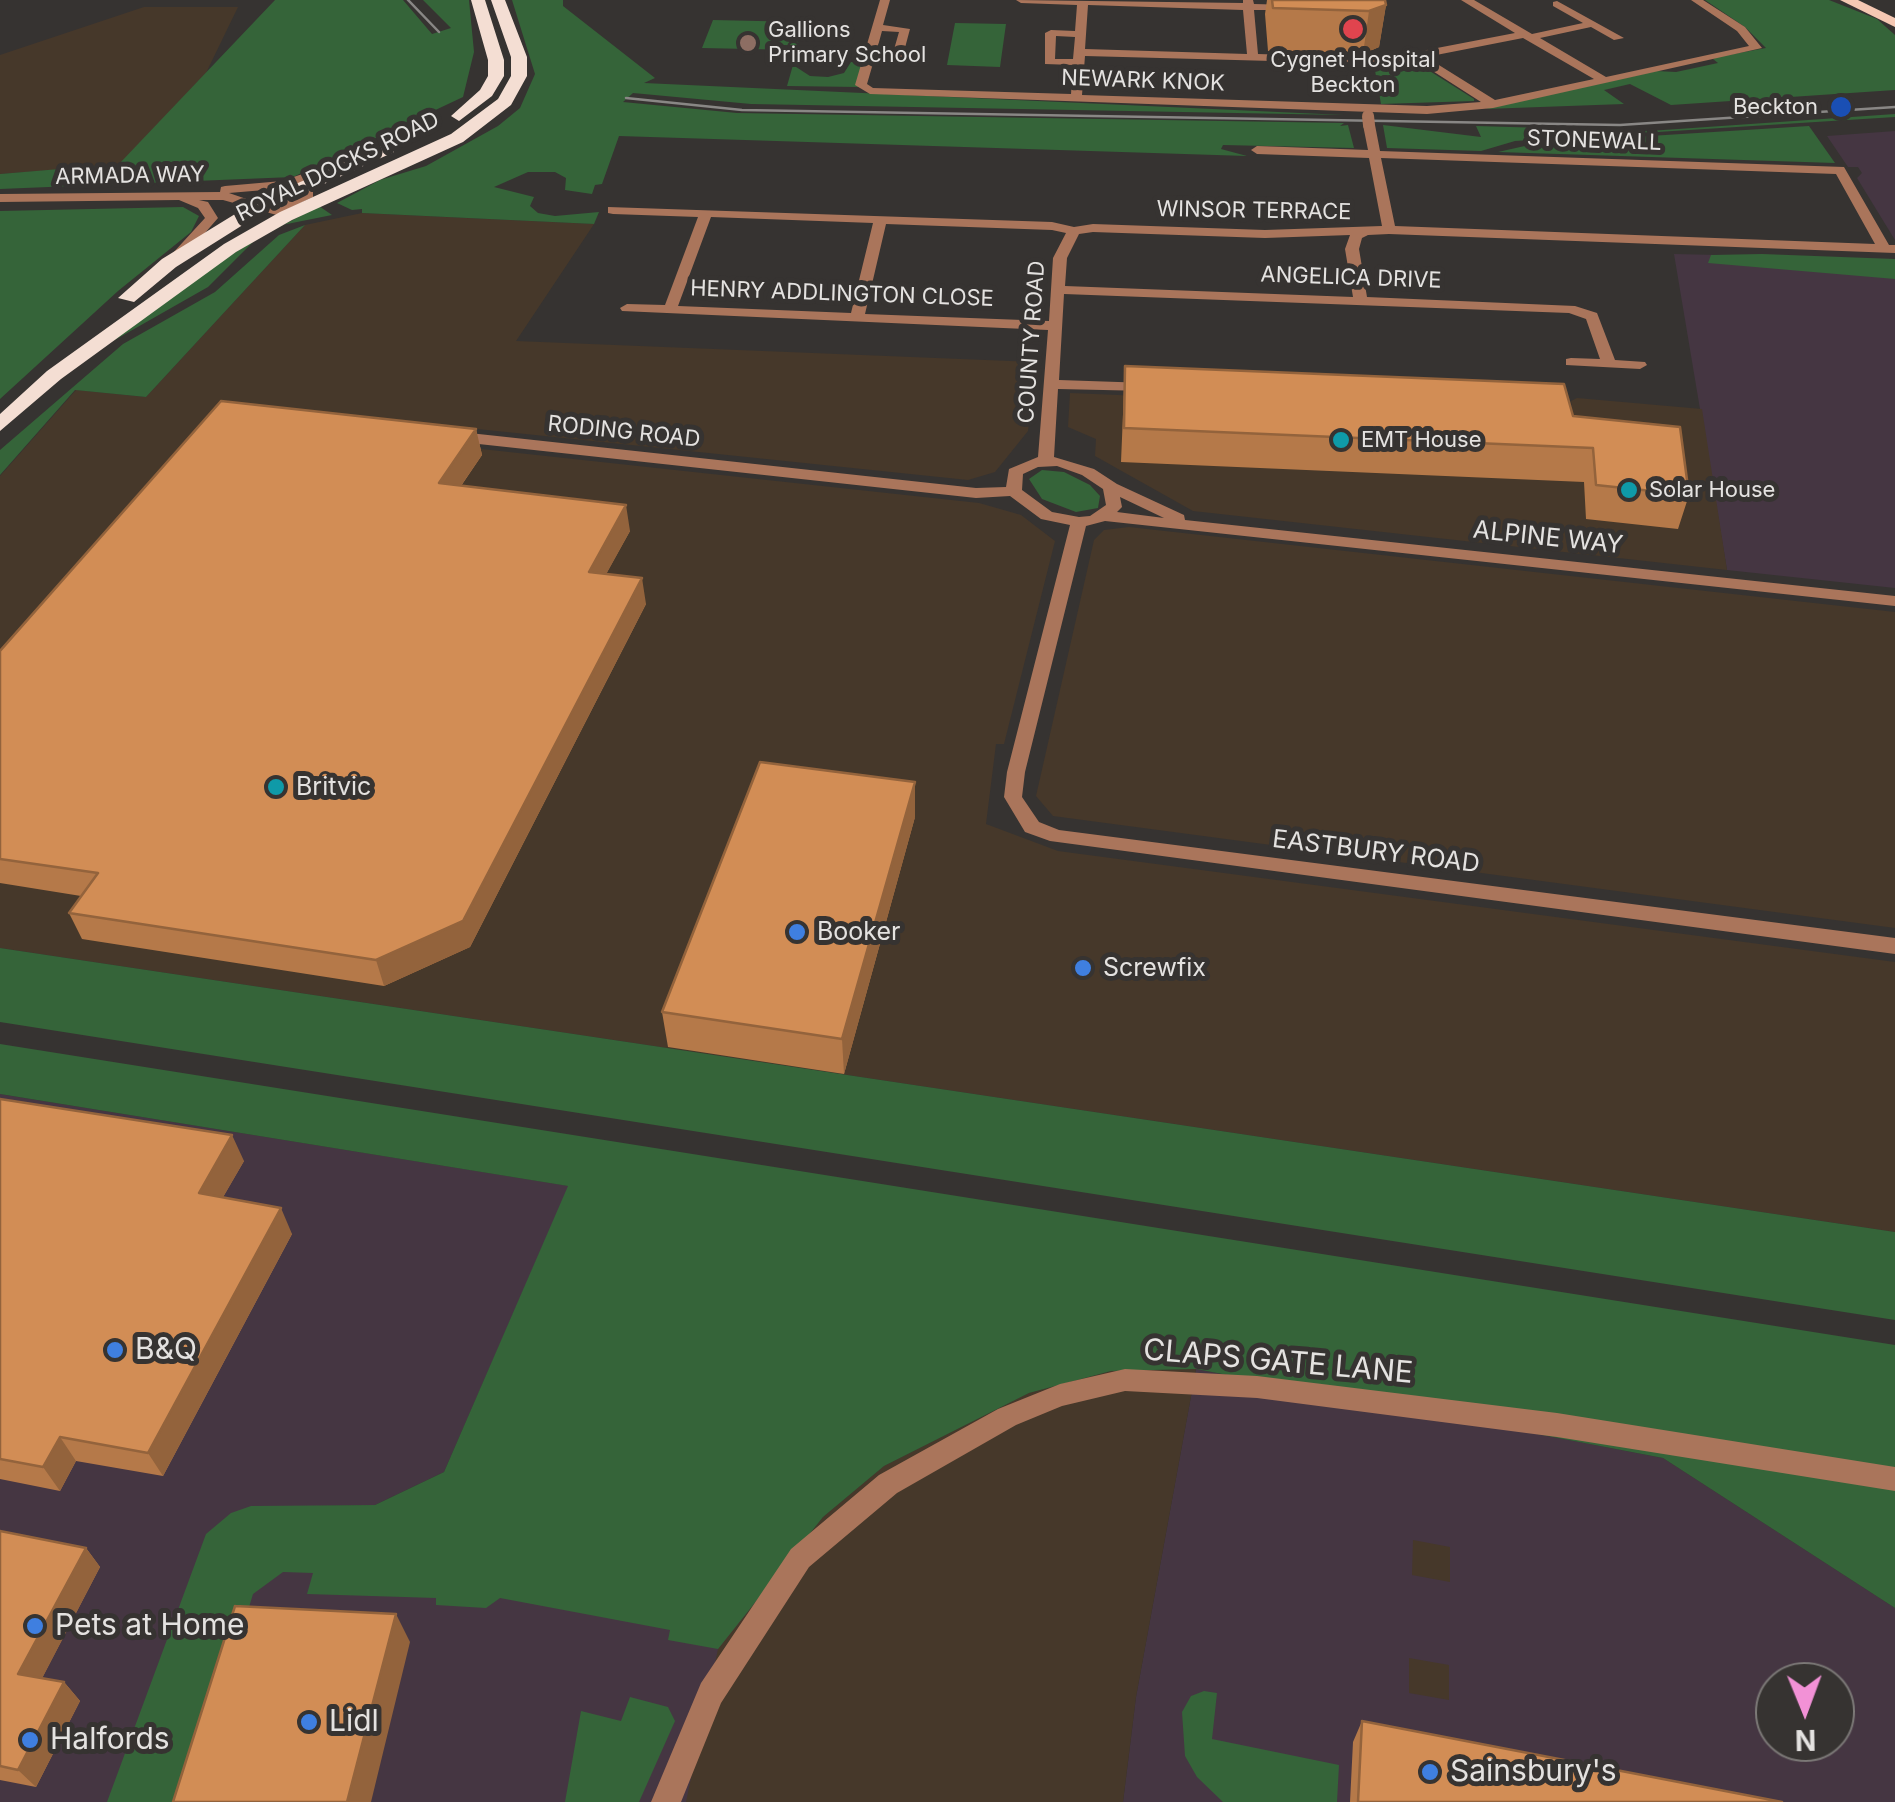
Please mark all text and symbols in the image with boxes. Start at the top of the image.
marker: Cygnet Hospital Beckton [1340,16,1366,42]
place label: Gallions Primary School [768,17,926,68]
marker: Gallions Primary School [737,32,759,54]
place label: Cygnet Hospital Beckton [1270,47,1436,98]
street label: NEWARK KNOK [1061,65,1225,97]
place label: Beckton [1733,94,1818,120]
marker: Beckton [1828,94,1854,120]
street label: ROYAL DOCKS ROAD [232,106,444,228]
street label: STONEWALL [1526,125,1662,157]
street label: ARMADA WAY [55,161,205,191]
street label: WINSOR TERRACE [1156,196,1352,226]
street label: COUNTY ROAD [1013,260,1051,424]
street label: ANGELICA DRIVE [1260,262,1442,294]
street label: HENRY ADDLINGTON CLOSE [690,276,994,312]
street label: RODING ROAD [546,411,702,453]
place label: EMT House [1361,427,1481,453]
marker: EMT House [1330,429,1352,451]
place label: Solar House [1649,477,1775,503]
marker: Solar House [1618,479,1640,501]
street label: ALPINE WAY [1472,515,1624,561]
place label: Britvic [296,772,371,802]
marker: Britvic [265,776,287,798]
street label: EASTBURY ROAD [1271,824,1481,880]
place label: Booker [817,917,900,947]
marker: Booker [786,921,808,943]
place label: Screwfix [1103,953,1206,983]
marker: Screwfix [1072,957,1094,979]
place label: B&Q [135,1332,197,1368]
street label: CLAPS GATE LANE [1142,1332,1414,1392]
marker: B&Q [104,1339,126,1361]
place label: Pets at Home [55,1608,244,1644]
marker: Pets at Home [24,1615,46,1637]
north arrow [1755,1662,1855,1762]
place label: Lidl [329,1704,379,1740]
marker: Lidl [298,1711,320,1733]
place label: Halfords [50,1722,170,1758]
text: N [1795,1723,1816,1757]
marker: Halfords [19,1729,41,1751]
place label: Sainsbury's [1450,1754,1616,1790]
marker: Sainsbury's [1419,1761,1441,1783]

